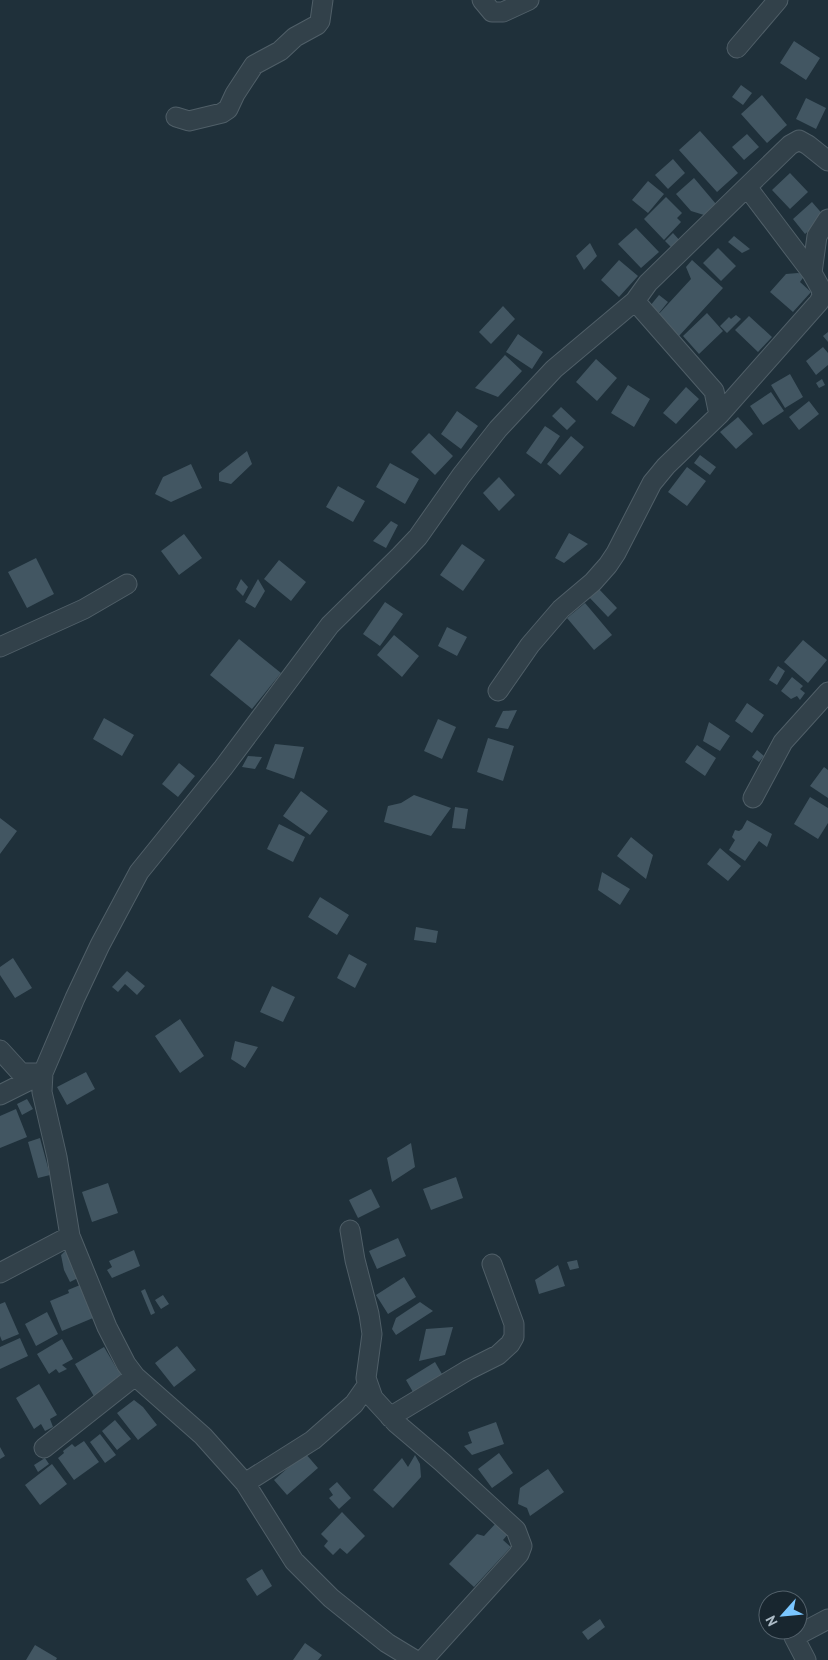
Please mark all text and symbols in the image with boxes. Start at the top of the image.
north arrow [758,1590,808,1640]
text: N [761,1613,782,1629]

